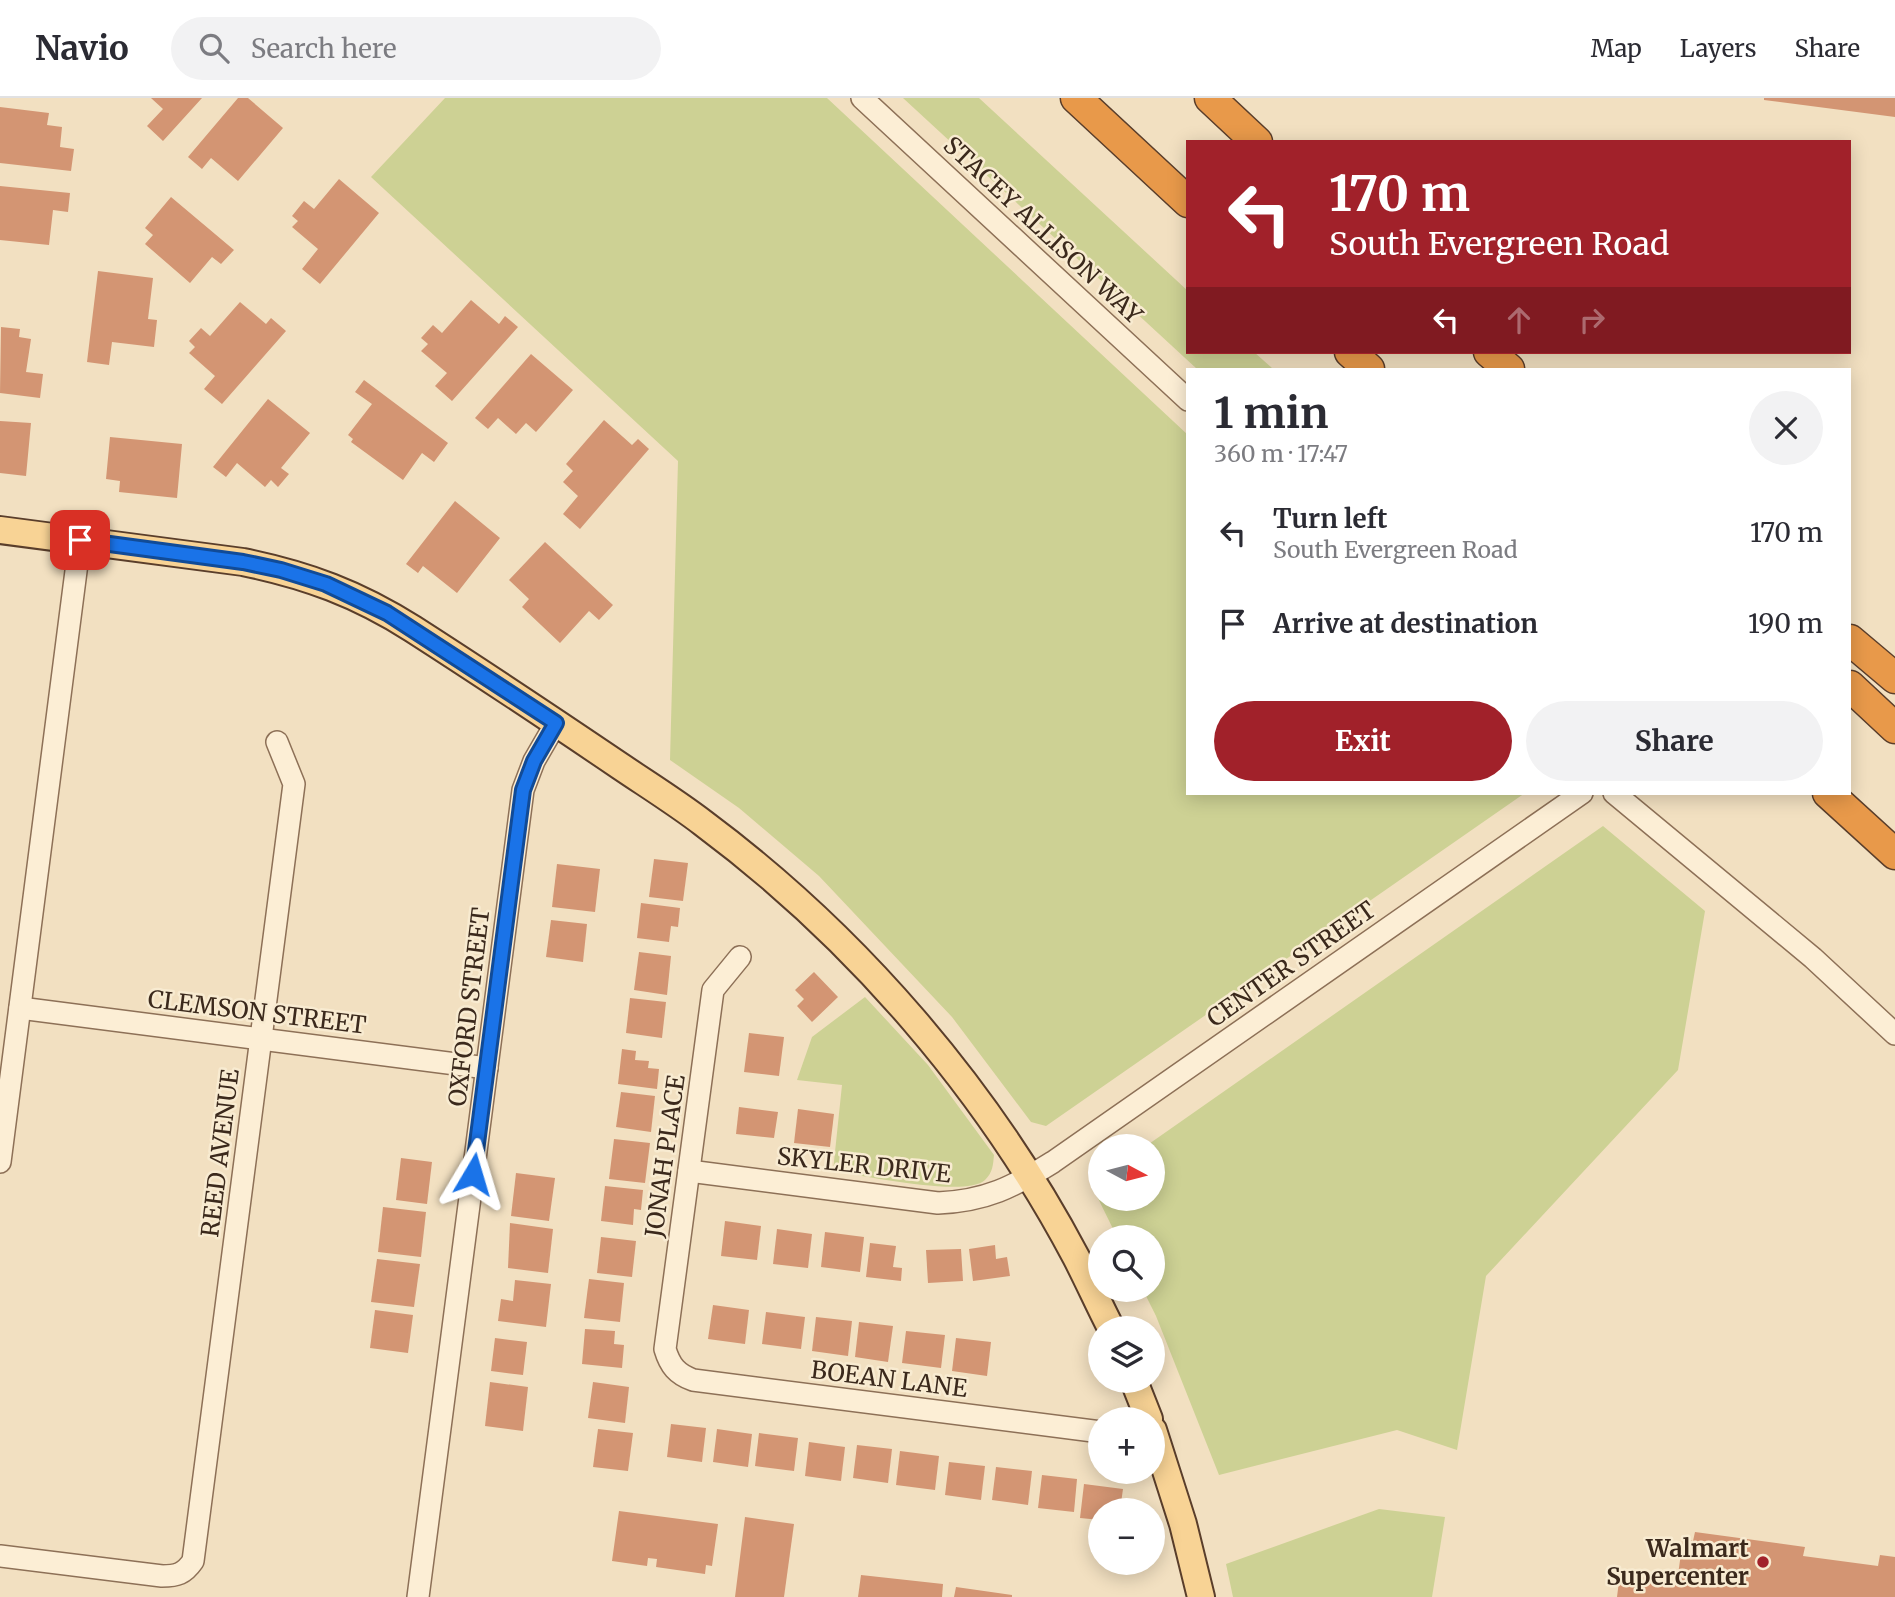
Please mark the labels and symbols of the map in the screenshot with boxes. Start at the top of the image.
street label: STACEY ALLISON WAY [937,130,1149,331]
pin [50,510,110,570]
street label: CENTER STREET [1201,894,1382,1034]
street label: OXFORD STREET [441,905,497,1108]
street label: CLEMSON STREET [146,983,368,1041]
street label: REED AVENUE [194,1066,246,1239]
street label: JONAH PLACE [638,1072,692,1240]
north arrow [1088,1134,1166,1211]
position arrow [436,1137,510,1211]
street label: SKYLER DRIVE [775,1140,953,1190]
street label: BOEAN LANE [809,1354,970,1404]
place label: Walmart Supercenter [1606,1533,1749,1592]
marker: Walmart Supercenter [1755,1554,1771,1570]

